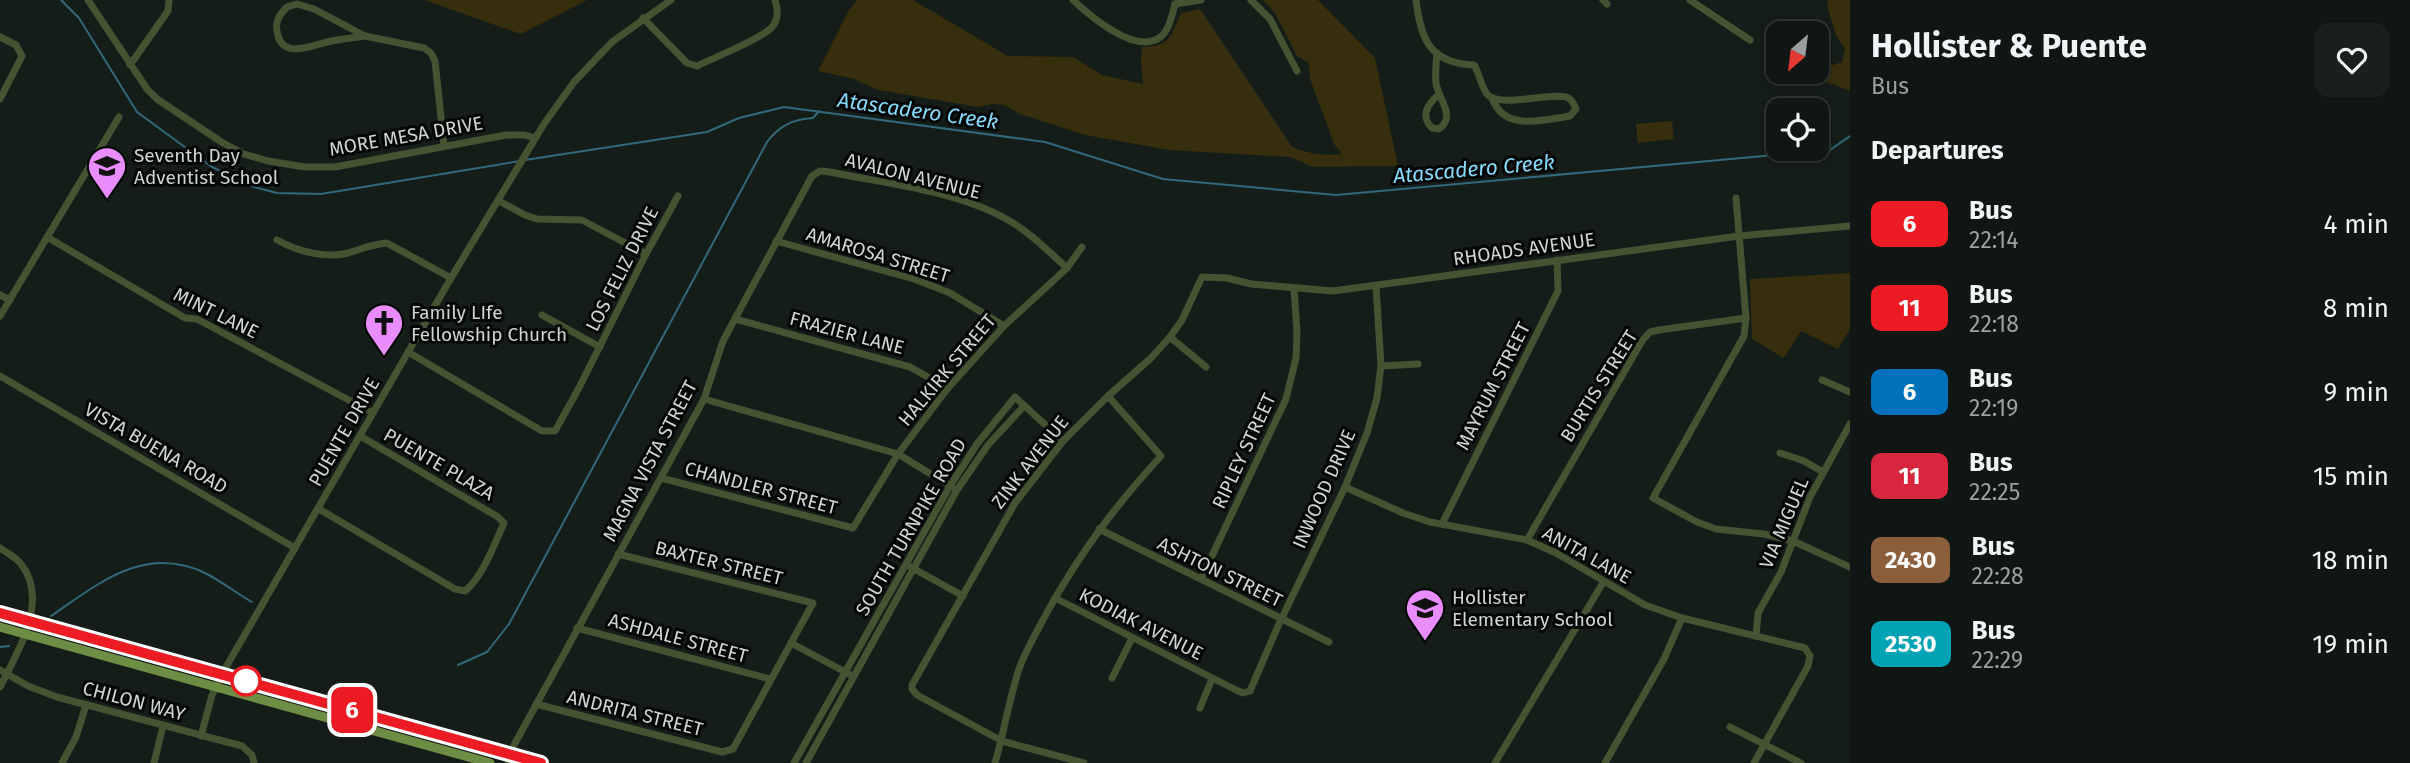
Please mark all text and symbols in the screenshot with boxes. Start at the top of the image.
north arrow [1766,21,1829,84]
map controls [1766,21,1829,161]
button: heart [2315,23,2389,97]
text: Hollister & Puente [1871,26,2147,66]
text: Bus [1871,72,1909,100]
water label: Atascadero Creek [835,87,1000,135]
button: locate [1766,98,1829,161]
street label: MORE MESA DRIVE [327,111,485,161]
text: Departures [1871,135,2004,166]
place label: Seventh Day Adventist School [134,144,279,189]
school or university icon: Seventh Day Adventist School [86,145,128,200]
street label: AVALON AVENUE [843,148,983,204]
water label: Atascadero Creek [1391,149,1556,189]
text: Bus [1969,195,2012,226]
street label: LOS FELIZ DRIVE [581,203,663,335]
text: 4 min [2323,209,2389,240]
text: 6 [1903,210,1916,238]
street label: AMAROSA STREET [804,222,953,288]
text: 22:14 [1969,226,2019,254]
street label: RHOADS AVENUE [1452,228,1596,270]
text: Bus [1969,279,2012,310]
street label: MINT LANE [170,283,262,343]
text: 8 min [2323,293,2389,324]
text: 11 [1899,294,1920,322]
place label: Family LIfe Fellowship Church [411,301,567,346]
church icon: Family LIfe Fellowship Church [363,302,405,357]
street label: FRAZIER LANE [787,307,907,359]
street label: HALKIRK STREET [893,309,1001,431]
text: 22:18 [1969,310,2019,338]
street label: MAYRUM STREET [1451,318,1535,454]
street label: BURTIS STREET [1555,326,1643,446]
text: Bus [1969,363,2012,394]
street label: PUENTE DRIVE [304,373,384,491]
street label: MAGNA VISTA STREET [598,377,702,545]
text: 9 min [2324,377,2389,408]
text: 6 [1903,378,1916,406]
street label: RIPLEY STREET [1207,390,1281,512]
text: 22:19 [1969,394,2018,422]
street label: VISTA BUENA ROAD [80,398,232,498]
street label: ZINK AVENUE [987,411,1073,513]
street label: PUENTE PLAZA [380,423,499,505]
street label: INWOOD DRIVE [1287,426,1361,552]
street label: SOUTH TURNPIKE ROAD [851,434,971,620]
text: Bus [1969,447,2012,478]
street label: CHANDLER STREET [682,457,840,519]
text: 15 min [2313,461,2389,492]
text: 11 [1899,462,1920,490]
street label: VIA MIGUEL [1755,474,1814,572]
text: 22:25 [1969,478,2020,506]
street label: ANITA LANE [1539,521,1635,589]
text: Bus [1971,531,2015,562]
street label: ASHTON STREET [1154,532,1286,612]
street label: BAXTER STREET [653,536,785,590]
text: 18 min [2312,545,2389,576]
text: 2430 [1885,546,1936,574]
text: 22:28 [1971,562,2024,590]
street label: KODIAK AVENUE [1075,583,1207,665]
place label: Hollister Elementary School [1452,586,1613,631]
school or university icon: Hollister Elementary School [1404,587,1446,642]
street label: ASHDALE STREET [606,608,750,668]
text: Bus [1972,615,2015,646]
text: 19 min [2312,629,2389,660]
text: 2530 [1885,630,1937,658]
text: 22:29 [1972,646,2023,674]
unlabelled marker [231,666,261,696]
street label: CHILON WAY [80,676,188,726]
street label: ANDRITA STREET [565,685,706,741]
line badge: 6 [329,687,375,733]
text: 6 [345,696,359,724]

